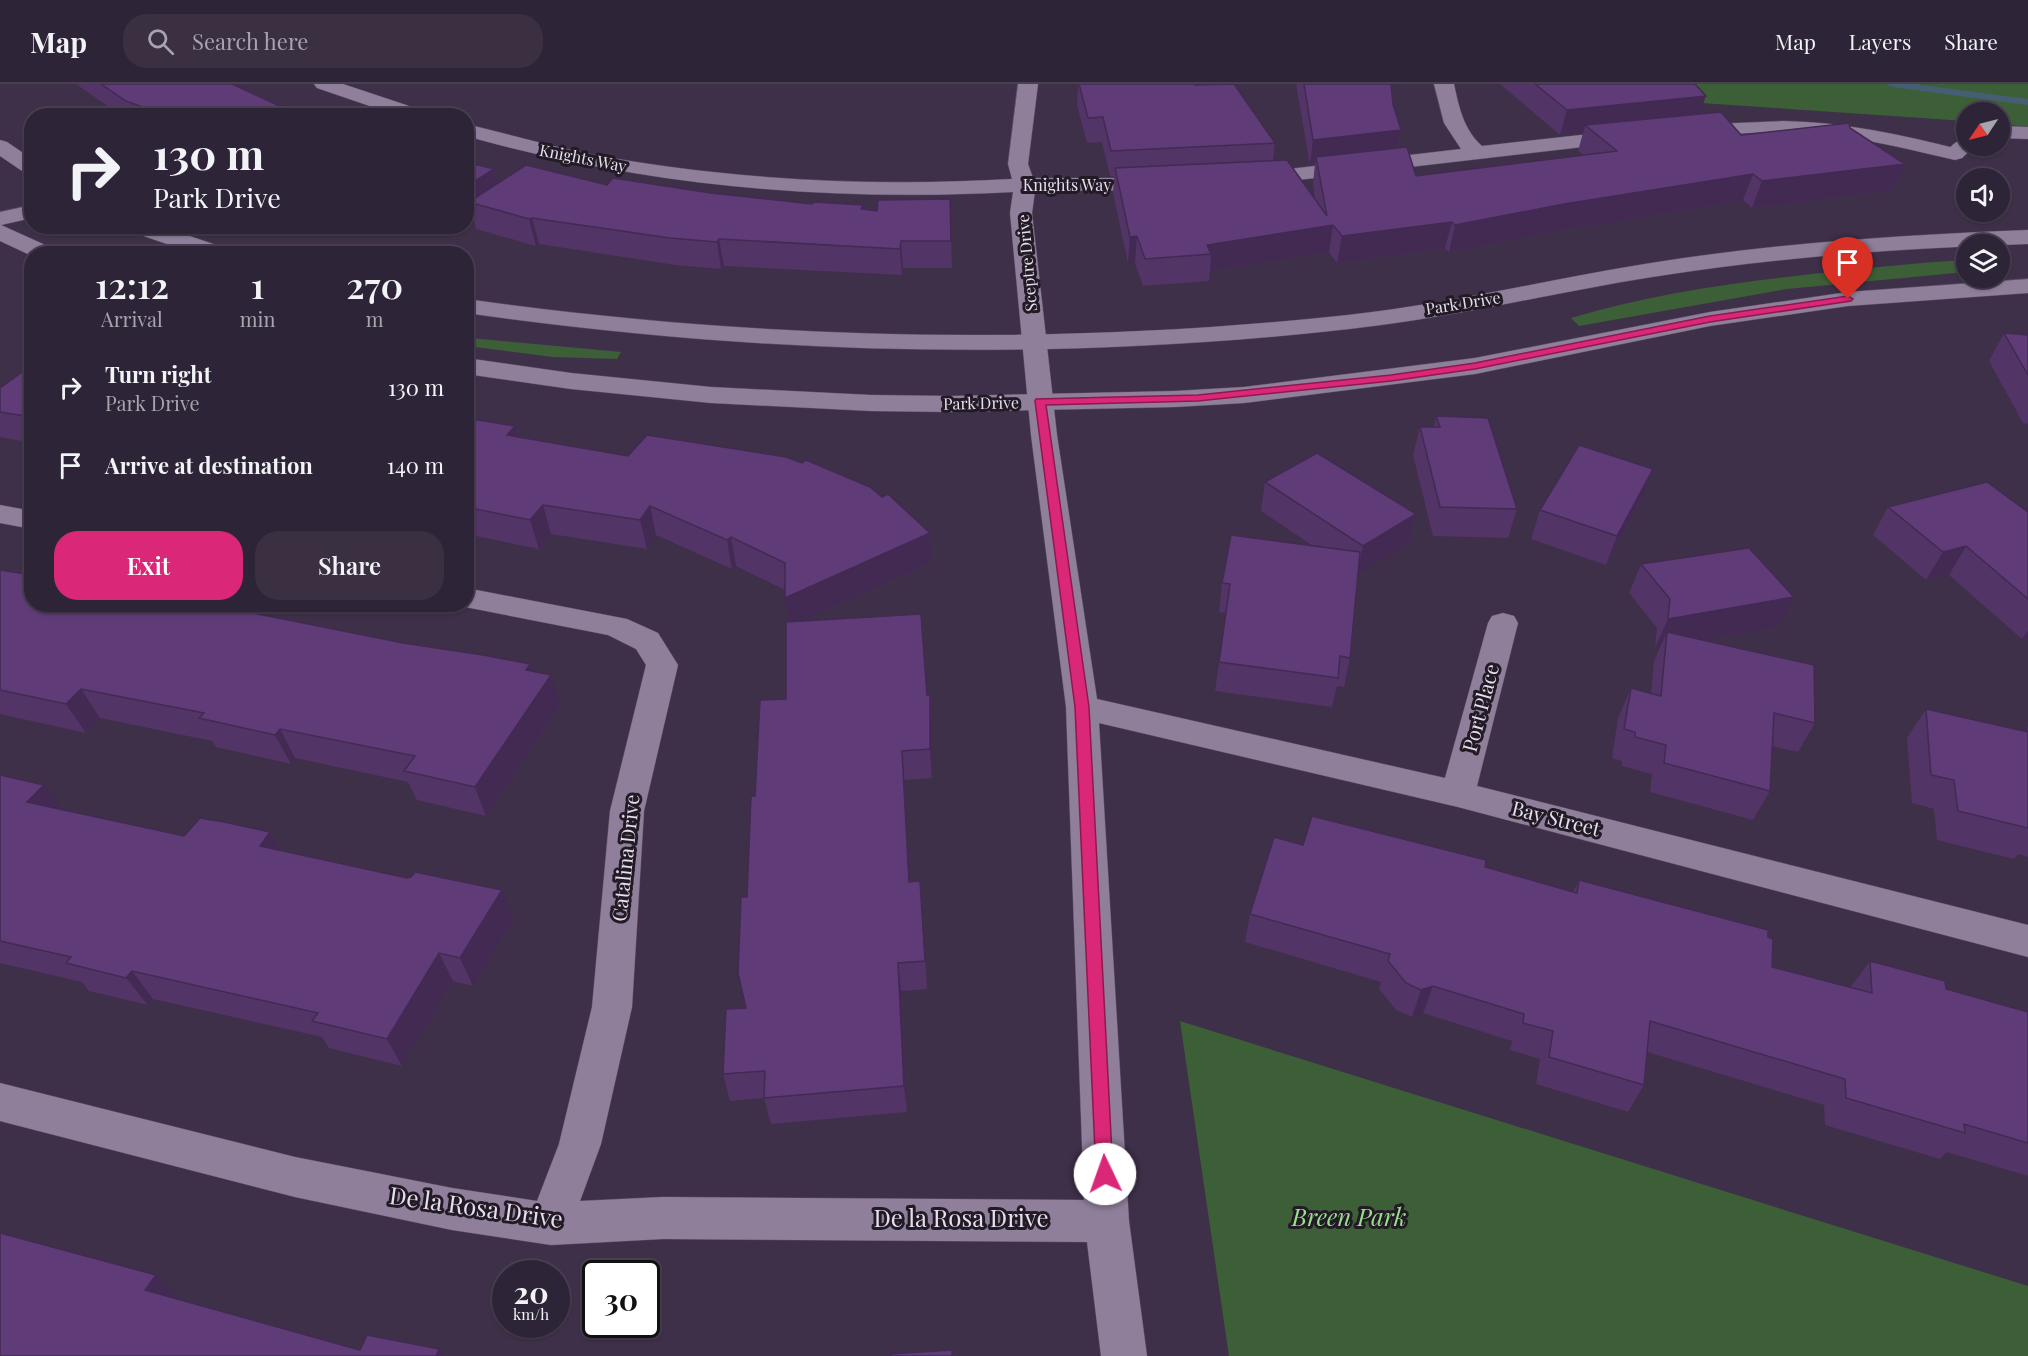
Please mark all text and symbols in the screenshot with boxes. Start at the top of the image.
search box [123,14,543,68]
text: Map [30,23,87,60]
icon: search [144,25,177,58]
text: Search here [192,26,308,56]
text: Map [1775,27,1816,55]
text: Layers [1849,27,1911,55]
text: Share [1944,27,1998,55]
north arrow [1956,102,2010,156]
map controls [1956,102,2010,288]
text: 130 m [153,125,264,181]
icon: right [54,132,132,210]
street label: Knights Way [538,139,629,176]
button: sound [1956,168,2010,222]
street label: Knights Way [1023,174,1111,195]
text: Park Drive [153,179,281,215]
street label: Sceptre Drive [1012,214,1041,313]
button: layers [1956,234,2010,288]
pin [1822,237,1873,299]
icon: arrive [1831,246,1864,279]
text: 12:12 [95,260,169,308]
text: 1 [251,260,264,308]
text: 270 [346,260,403,308]
street label: Park Drive [1424,286,1502,319]
text: Arrival [101,305,163,332]
text: min [240,305,275,332]
text: m [366,305,384,332]
text: Turn right [105,359,211,389]
icon: right [54,371,87,404]
text: 130 m [388,372,444,402]
text: Park Drive [105,389,200,416]
street label: Park Drive [943,391,1019,414]
icon: arrive [54,449,87,482]
text: Arrive at destination [105,450,313,480]
text: 140 m [387,450,444,480]
button: Exit [54,531,243,600]
button: Share [255,531,444,600]
street label: Port Place [1455,661,1504,755]
street label: Catalina Drive [604,793,645,923]
street label: Bay Street [1509,793,1604,842]
position arrow [1073,1142,1137,1206]
street label: De la Rosa Drive [387,1178,565,1234]
park label: Breen Park [1291,1200,1406,1232]
street label: De la Rosa Drive [873,1201,1049,1233]
speed limit sign: 30 [582,1260,660,1338]
text: 20 [513,1272,549,1312]
text: km/h [513,1304,549,1324]

